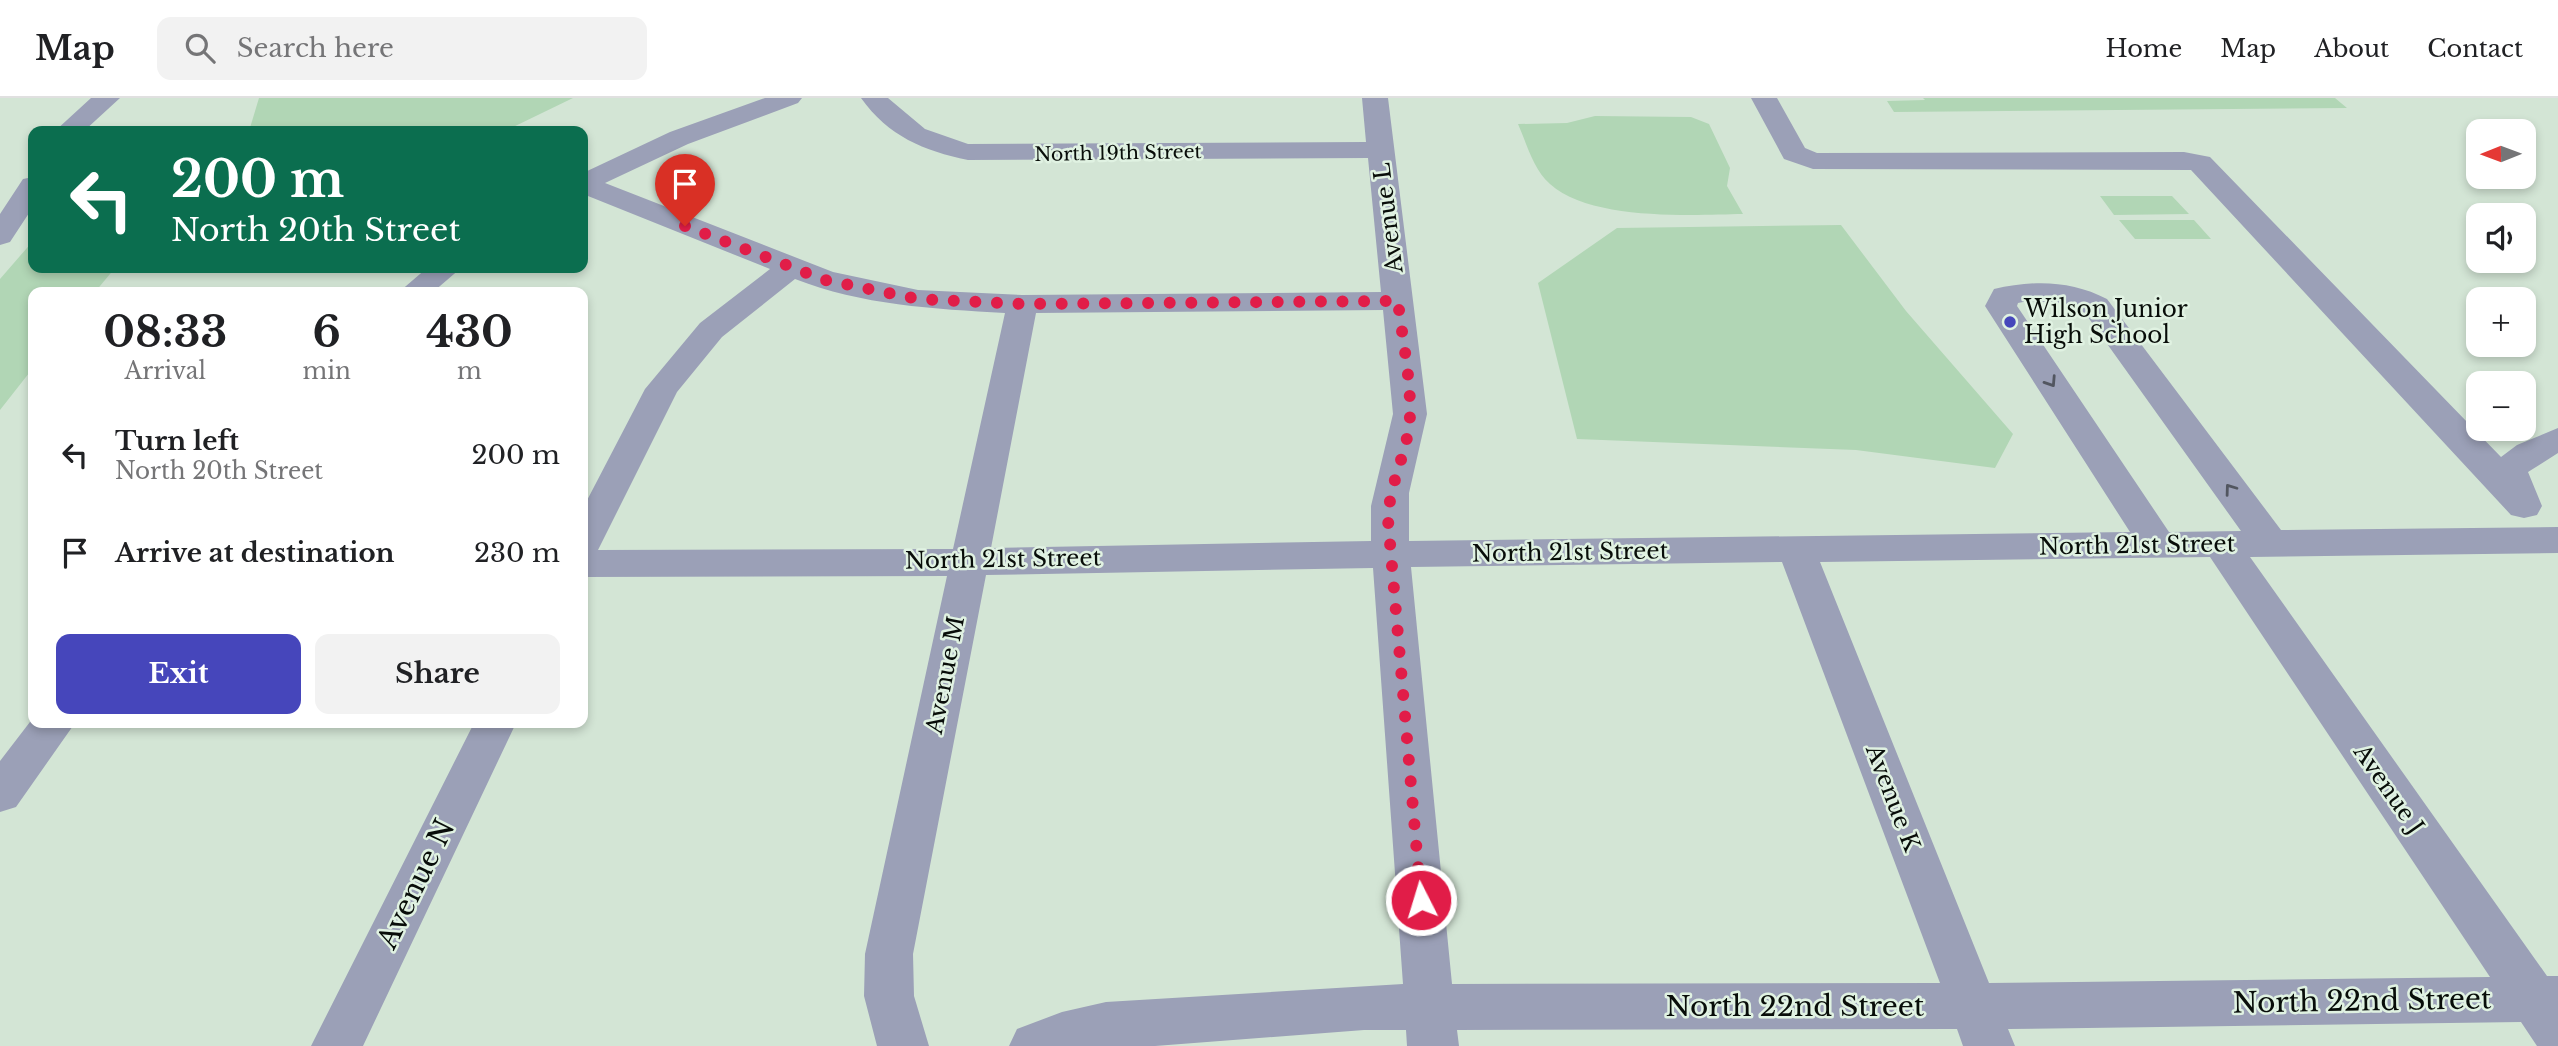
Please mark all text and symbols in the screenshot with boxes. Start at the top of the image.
search box [157,17,647,80]
text: Map [35,28,115,69]
icon: search [181,29,219,67]
text: Search here [237,32,394,64]
text: Home [2106,34,2182,63]
text: Map [2220,34,2276,63]
text: About [2314,34,2389,63]
text: Contact [2427,34,2523,63]
north arrow [2466,119,2536,189]
map controls [2466,119,2536,441]
street label: North 19th Street [1034,140,1203,166]
text: 200 m [171,149,344,210]
icon: left [56,154,147,245]
pin [655,154,715,226]
street label: Avenue L [1367,161,1409,276]
icon: arrive [666,165,704,203]
button: sound [2466,203,2536,273]
text: North 20th Street [171,210,460,250]
button: + [2466,287,2536,357]
place label: Wilson Junior High School [2023,295,2188,349]
text: 08:33 [103,306,227,358]
text: 6 [313,306,341,358]
text: 430 [426,306,513,358]
marker: Wilson Junior High School [2002,314,2018,330]
text: Arrival [125,357,206,385]
text: min [303,357,351,385]
text: m [457,357,482,385]
button: − [2466,371,2536,441]
one-way arrow [2043,374,2055,387]
text: Turn left [115,425,239,457]
icon: left [56,436,94,474]
text: 200 m [471,439,560,471]
text: North 20th Street [115,457,323,485]
one-way arrow [2226,484,2238,497]
street label: North 21st Street [2039,529,2236,561]
icon: arrive [56,534,94,572]
street label: North 21st Street [1472,536,1669,568]
text: Arrive at destination [115,537,395,569]
text: 230 m [474,537,560,569]
street label: North 21st Street [905,543,1102,575]
street label: Avenue M [920,614,970,737]
button: Exit [56,634,301,714]
button: Share [315,634,560,714]
street label: Avenue J [2347,738,2430,839]
street label: Avenue K [1859,740,1927,856]
street label: Avenue N [369,813,462,955]
position arrow [1384,863,1458,937]
street label: North 22nd Street [2232,981,2492,1021]
street label: North 22nd Street [1666,989,1925,1024]

